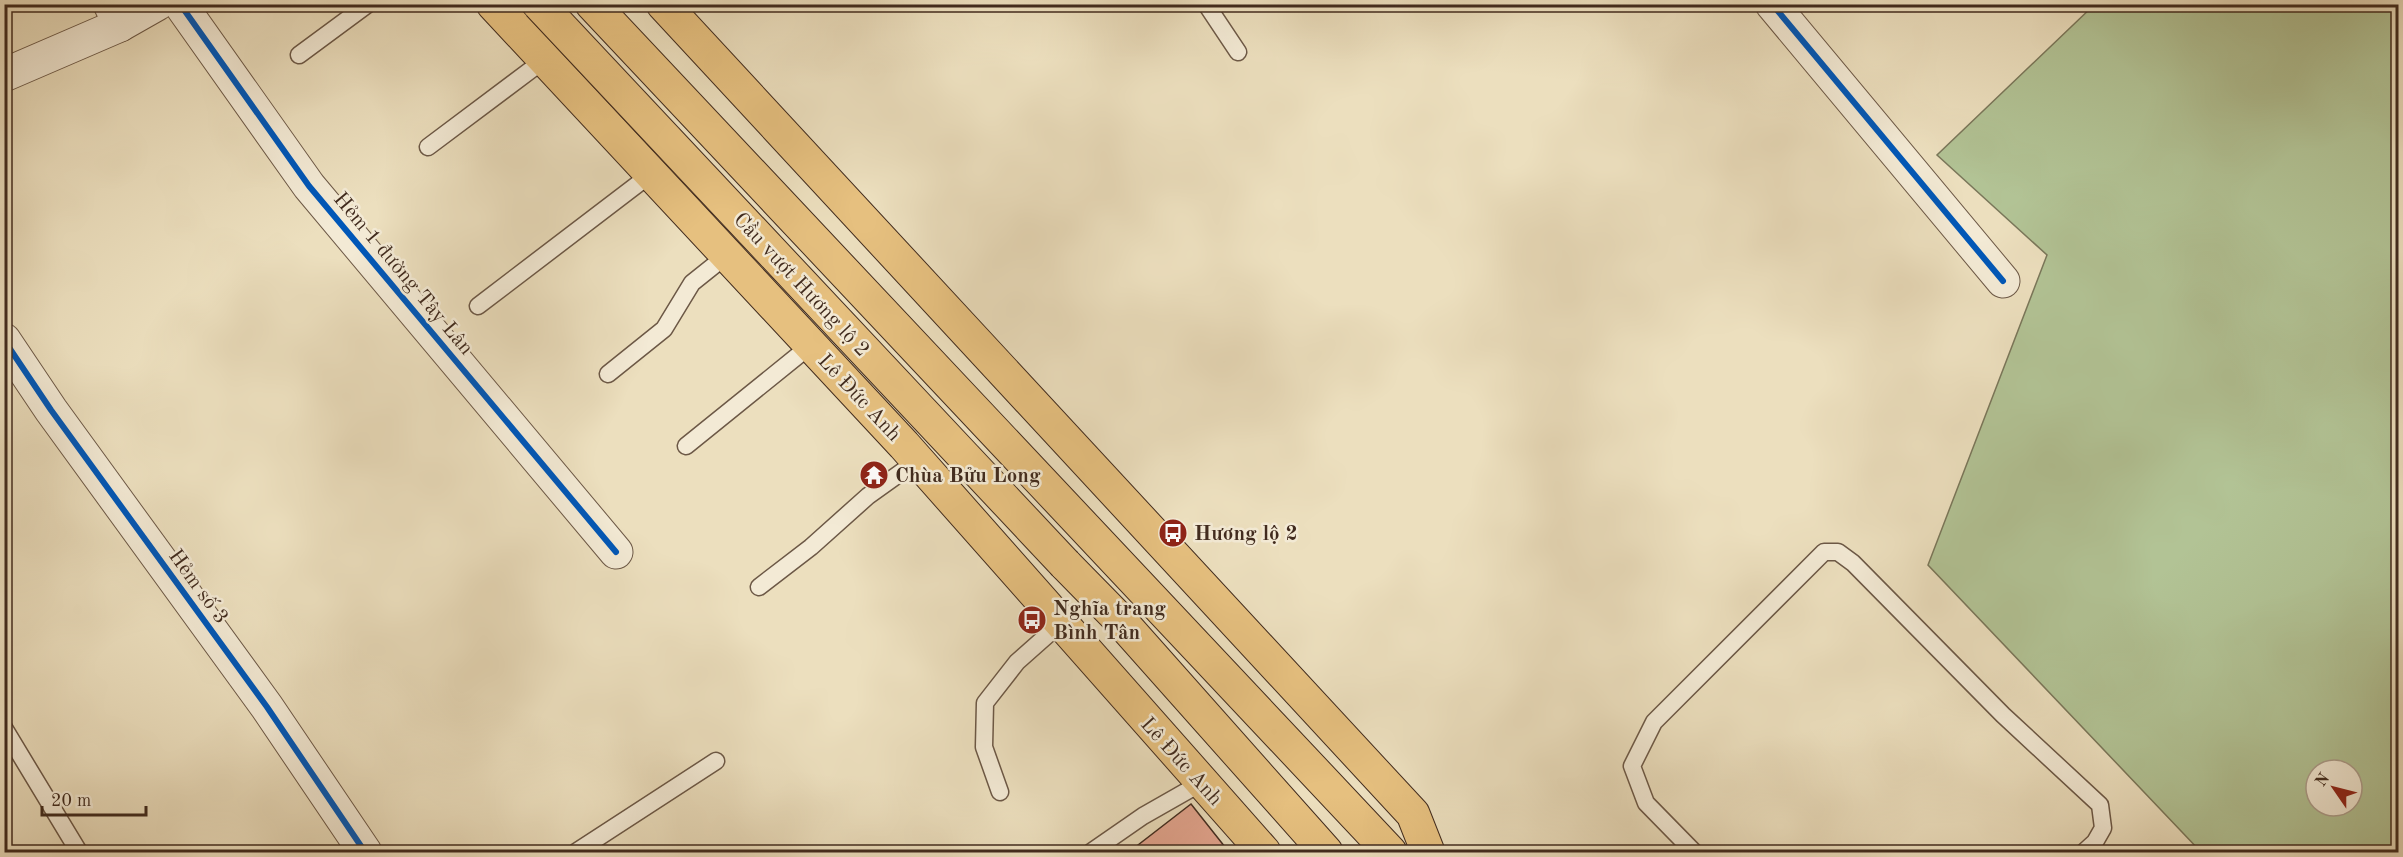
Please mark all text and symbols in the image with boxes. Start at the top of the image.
street label: Hẻm 1 đường Tây Lân [329,189,477,359]
street label: Cầu vượt Hương lộ 2 [729,208,874,361]
street label: Lê Đức Anh [813,350,904,446]
temple icon: Chùa Bửu Long [858,459,890,491]
place label: Chùa Bửu Long [895,466,1041,487]
bus stop icon: Hương lộ 2 [1157,517,1189,549]
place label: Hương lộ 2 [1194,524,1298,545]
street label: Hẻm số 3 [164,545,232,628]
place label: Nghĩa trang Bình Tân [1053,599,1166,644]
bus stop icon: Nghĩa trang Bình Tân [1016,604,1048,636]
street label: Lê Đức Anh [1136,714,1226,810]
north arrow [2304,758,2364,818]
text: N [2313,770,2334,790]
scale bar [42,779,146,817]
text: 20 m [51,792,91,810]

